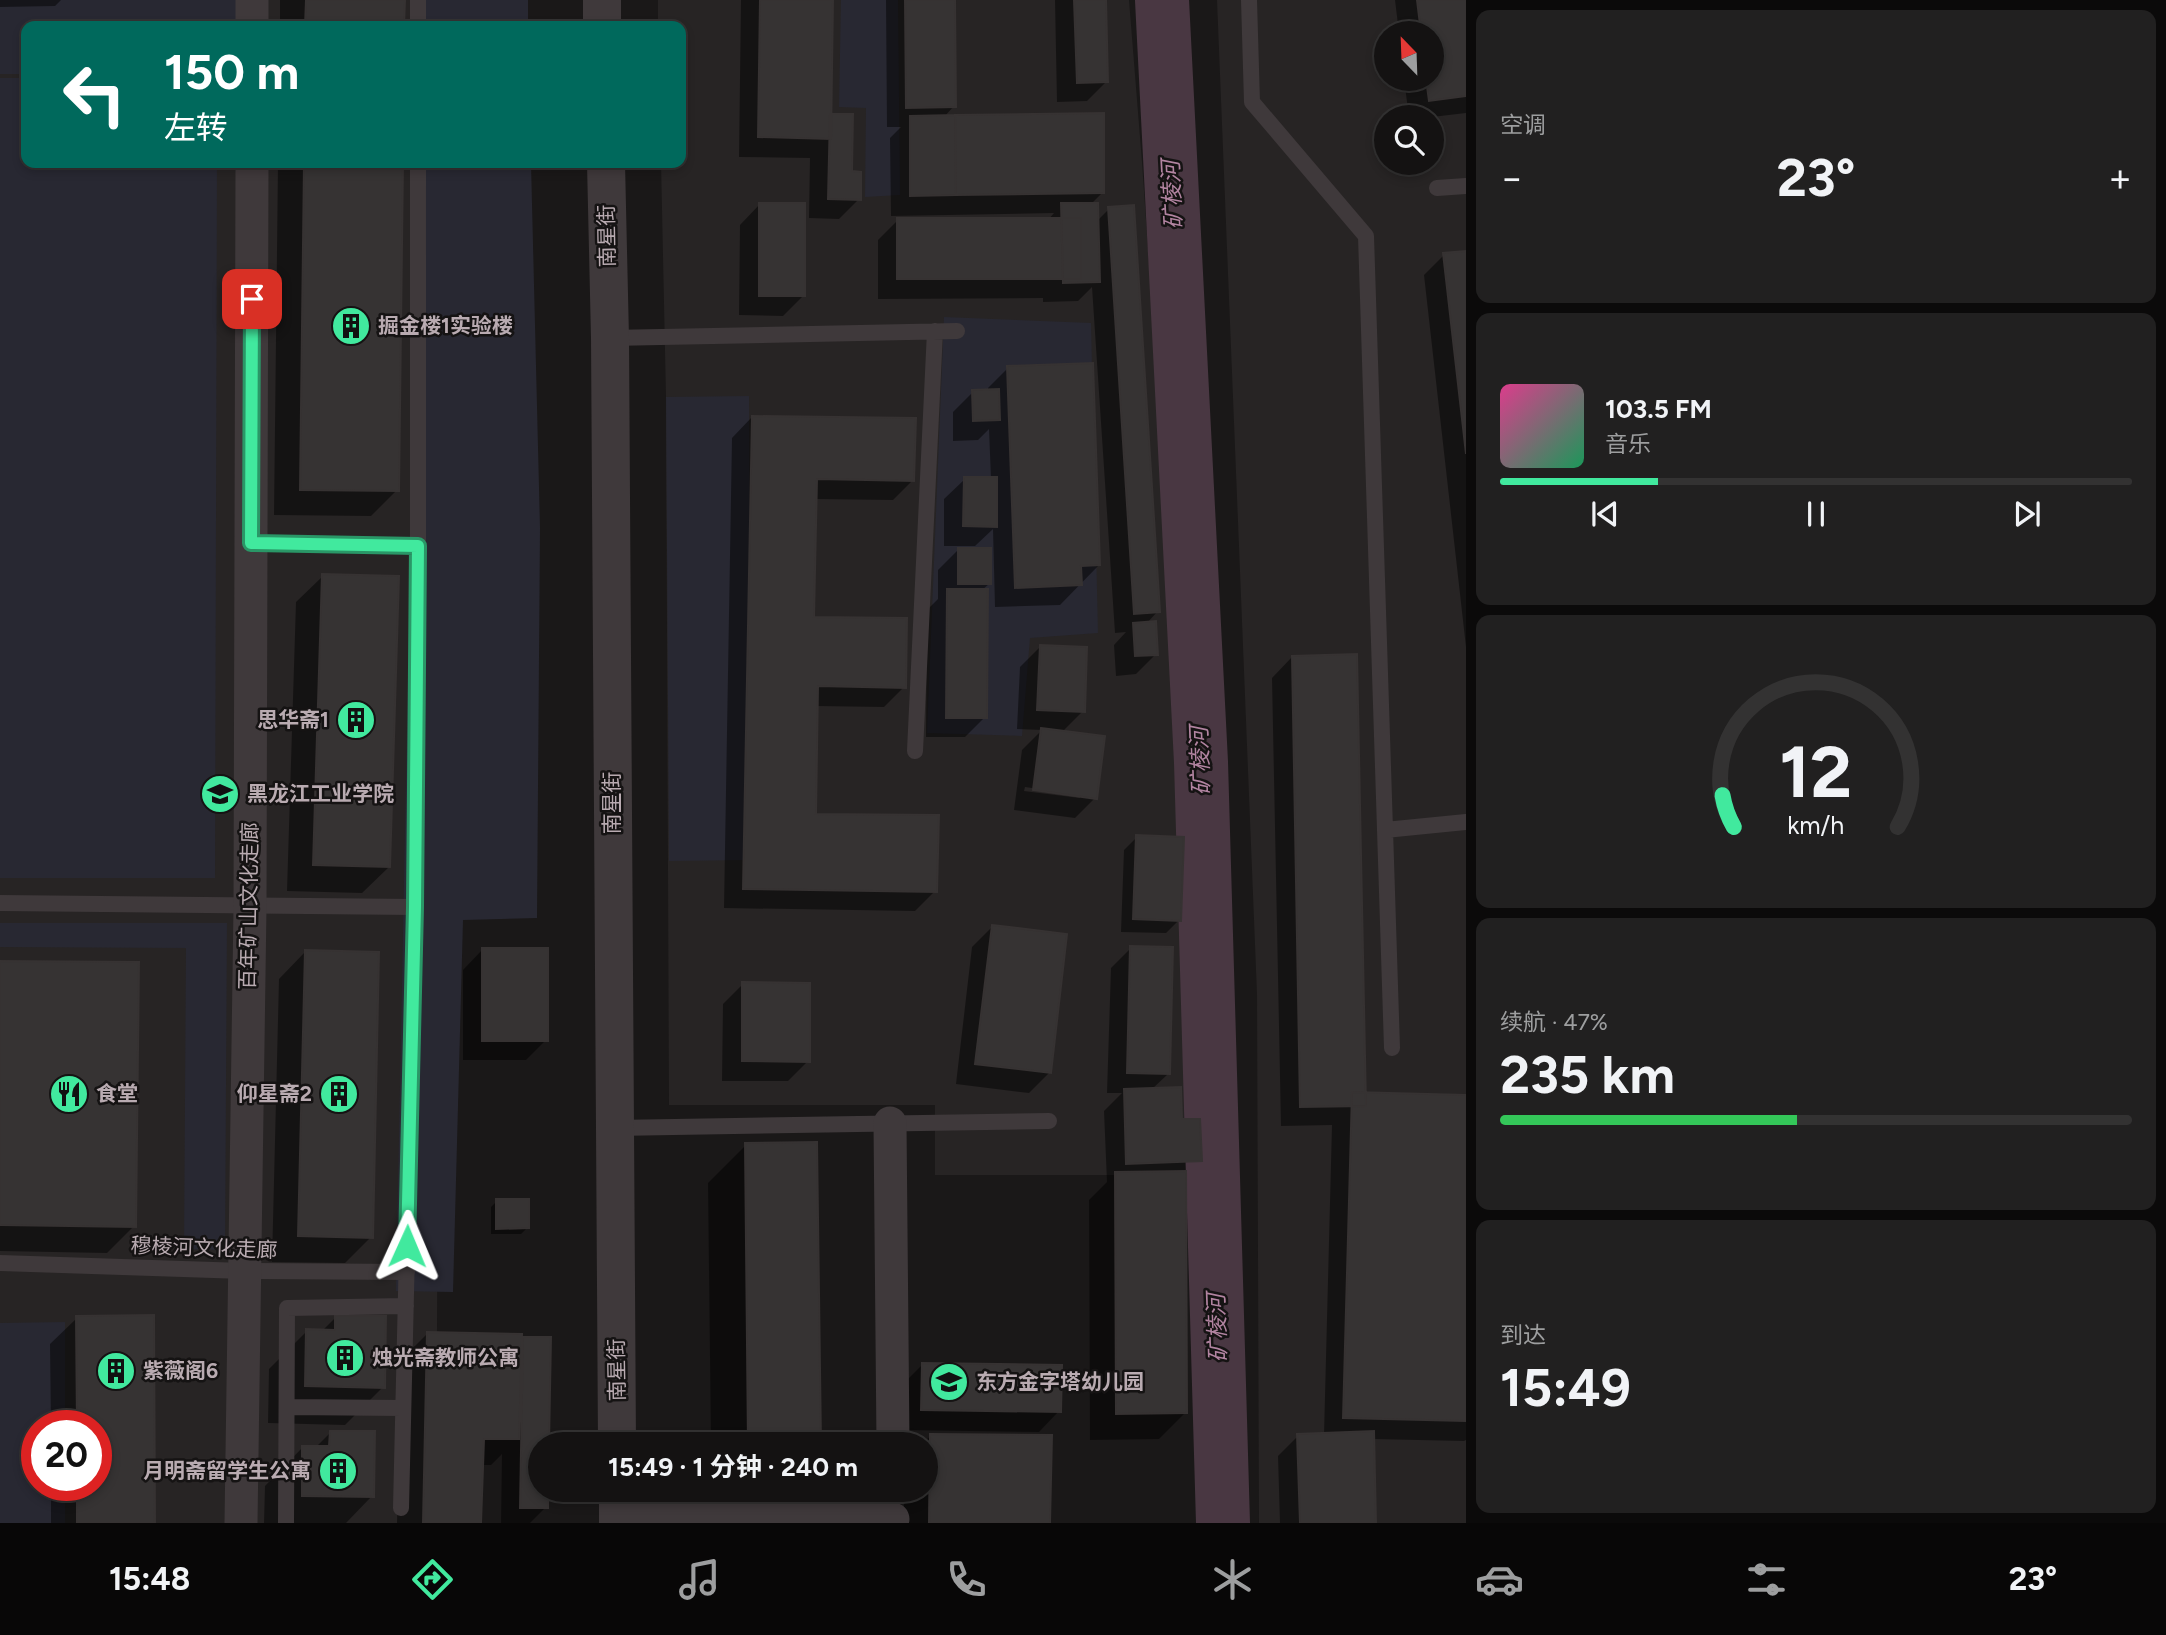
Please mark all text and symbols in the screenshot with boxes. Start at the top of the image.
north arrow [1374,21,1444,91]
map controls [1374,21,1444,175]
text: 150 m [164,42,299,101]
icon: left [49,49,140,140]
button: search [1374,105,1444,175]
text: 左转 [164,109,228,147]
text: 空调 [1500,111,1546,139]
text: 23° [1777,147,1855,209]
text: − [1500,155,1524,201]
text: + [2108,155,2132,201]
water label: 矿棱河 [1156,156,1188,230]
street label: 南星街 [593,204,620,268]
pin [222,269,282,329]
icon: arrive [233,280,271,318]
building icon: 掘金楼1实验楼 [330,305,372,347]
place label: 掘金楼1实验楼 [378,313,513,338]
text: 103.5 FM [1605,393,1712,425]
text: 音乐 [1605,430,1651,458]
icon: previous [1586,495,1624,533]
icon: pause [1797,495,1835,533]
icon: next [2008,495,2046,533]
building icon: 思华斋1 [335,699,377,741]
place label: 思华斋1 [257,707,329,732]
water label: 矿棱河 [1185,722,1215,796]
text: 12 [1780,729,1852,816]
street label: 南星街 [599,772,624,835]
school or university icon: 黑龙江工业学院 [199,773,241,815]
place label: 黑龙江工业学院 [247,781,394,806]
text: km/h [1787,810,1845,840]
street label: 百年矿山文化走廊 [235,822,262,990]
text: 续航 · 47% [1500,1008,1608,1036]
text: 235 km [1500,1044,1675,1106]
restaurant icon: 食堂 [48,1073,90,1115]
building icon: 仰星斋2 [318,1073,360,1115]
place label: 食堂 [96,1081,138,1106]
place label: 仰星斋2 [237,1081,312,1106]
position arrow [370,1209,444,1283]
street label: 穆棱河文化走廊 [130,1232,278,1263]
water label: 矿棱河 [1202,1289,1232,1363]
text: 到达 [1500,1321,1546,1349]
building icon: 烛光斋教师公寓 [324,1337,366,1379]
street label: 南星街 [603,1338,630,1402]
place label: 烛光斋教师公寓 [372,1345,519,1370]
building icon: 紫薇阁6 [95,1350,137,1392]
text: 15:49 [1500,1357,1631,1419]
place label: 紫薇阁6 [143,1358,218,1383]
school or university icon: 东方金字塔幼儿园 [928,1361,970,1403]
place label: 东方金字塔幼儿园 [976,1369,1144,1394]
speed limit sign: 20 [21,1410,112,1501]
building icon: 月明斋留学生公寓 [317,1450,359,1492]
text: 15:49 · 1 分钟 · 240 m [608,1451,858,1483]
place label: 月明斋留学生公寓 [143,1458,311,1483]
icon: directions [408,1555,457,1604]
icon: music [675,1555,724,1604]
icon: phone [942,1555,991,1604]
icon: climate [1208,1555,1257,1604]
icon: car [1475,1555,1524,1604]
icon: filters [1742,1555,1791,1604]
text: 15:48 [109,1560,190,1598]
text: 23° [2009,1560,2057,1598]

